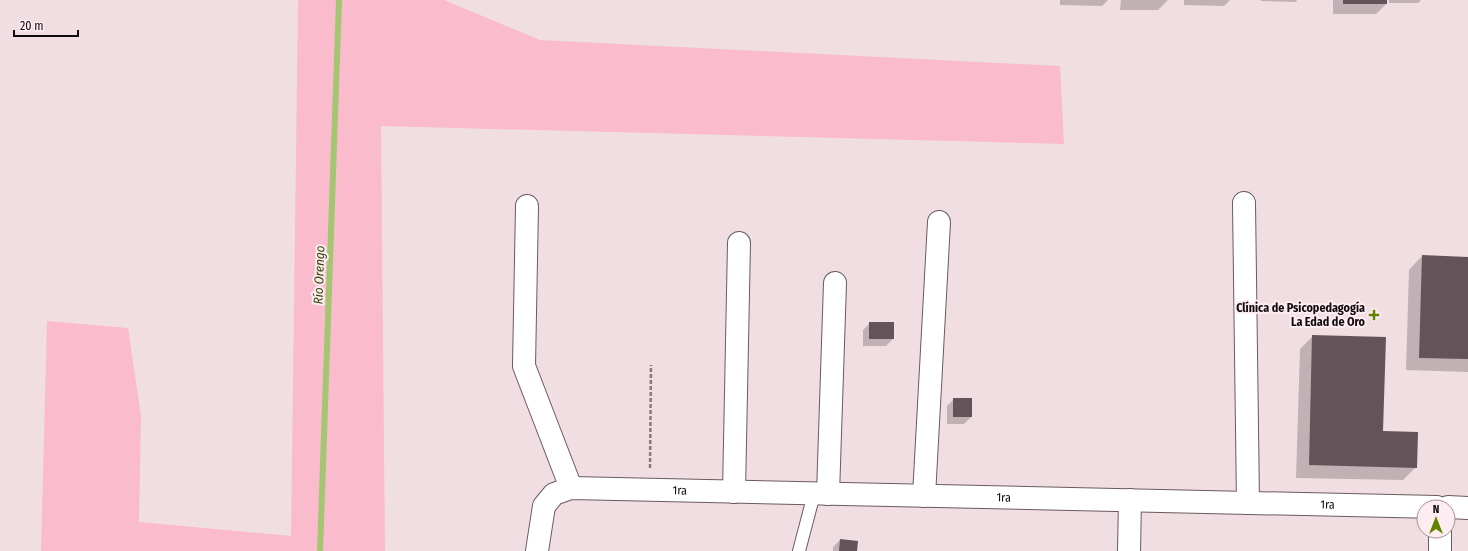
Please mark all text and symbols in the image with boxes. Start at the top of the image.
scale bar [14,12,78,38]
text: 20 m [20,19,44,33]
water label: Río Orengo [310,245,328,305]
place label: Clínica de Psicopedagogía La Edad de Oro [1236,301,1366,329]
marker: Clínica de Psicopedagogía La Edad de Oro [1368,309,1380,321]
street label: 1ra [672,483,687,498]
street label: 1ra [996,490,1011,505]
street label: 1ra [1320,497,1335,512]
north arrow [1416,499,1456,539]
text: N [1433,503,1439,516]

